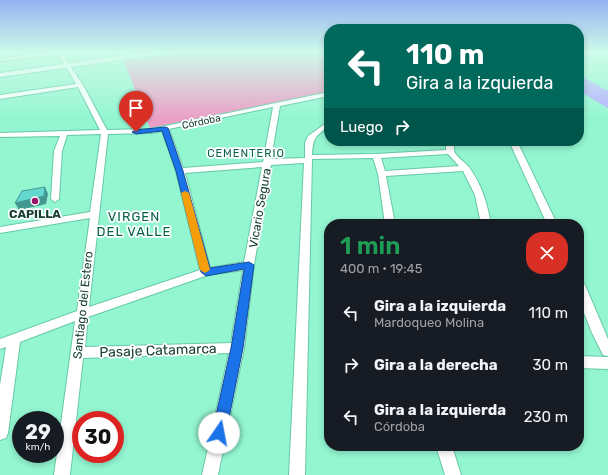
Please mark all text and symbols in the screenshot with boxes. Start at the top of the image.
text: 110 m [406,38,484,71]
icon: left [340,40,392,92]
text: Gira a la izquierda [406,72,553,94]
pin [119,91,153,132]
icon: arrive [125,97,147,119]
street label: Córdoba [181,112,222,132]
icon: right [391,116,413,138]
text: Luego [340,118,383,136]
district label: CEMENTERIO [207,147,285,160]
street label: Vicario Segura [246,167,274,249]
marker: CAPILLA [30,196,40,206]
place label: CAPILLA [9,207,61,221]
district label: VIRGEN DEL VALLE [97,209,171,239]
text: 1 min [340,232,400,260]
button: close [526,232,568,274]
street label: Santiago del Estero [70,250,96,360]
text: 400 m · 19:45 [340,261,422,276]
text: Gira a la izquierda [374,297,506,315]
icon: left [340,302,362,324]
text: 110 m [529,304,568,322]
text: Mardoqueo Molina [374,315,484,330]
street label: Pasaje Catamarca [99,340,217,361]
icon: right [340,354,362,376]
text: Gira a la derecha [374,356,498,374]
text: 30 m [532,356,568,374]
text: Gira a la izquierda [374,401,506,419]
icon: left [340,406,362,428]
text: 230 m [524,408,568,426]
speed limit sign: 30 [72,411,124,463]
position arrow [198,412,240,454]
text: Córdoba [374,419,425,434]
text: 29 [25,420,51,444]
text: km/h [26,441,50,453]

